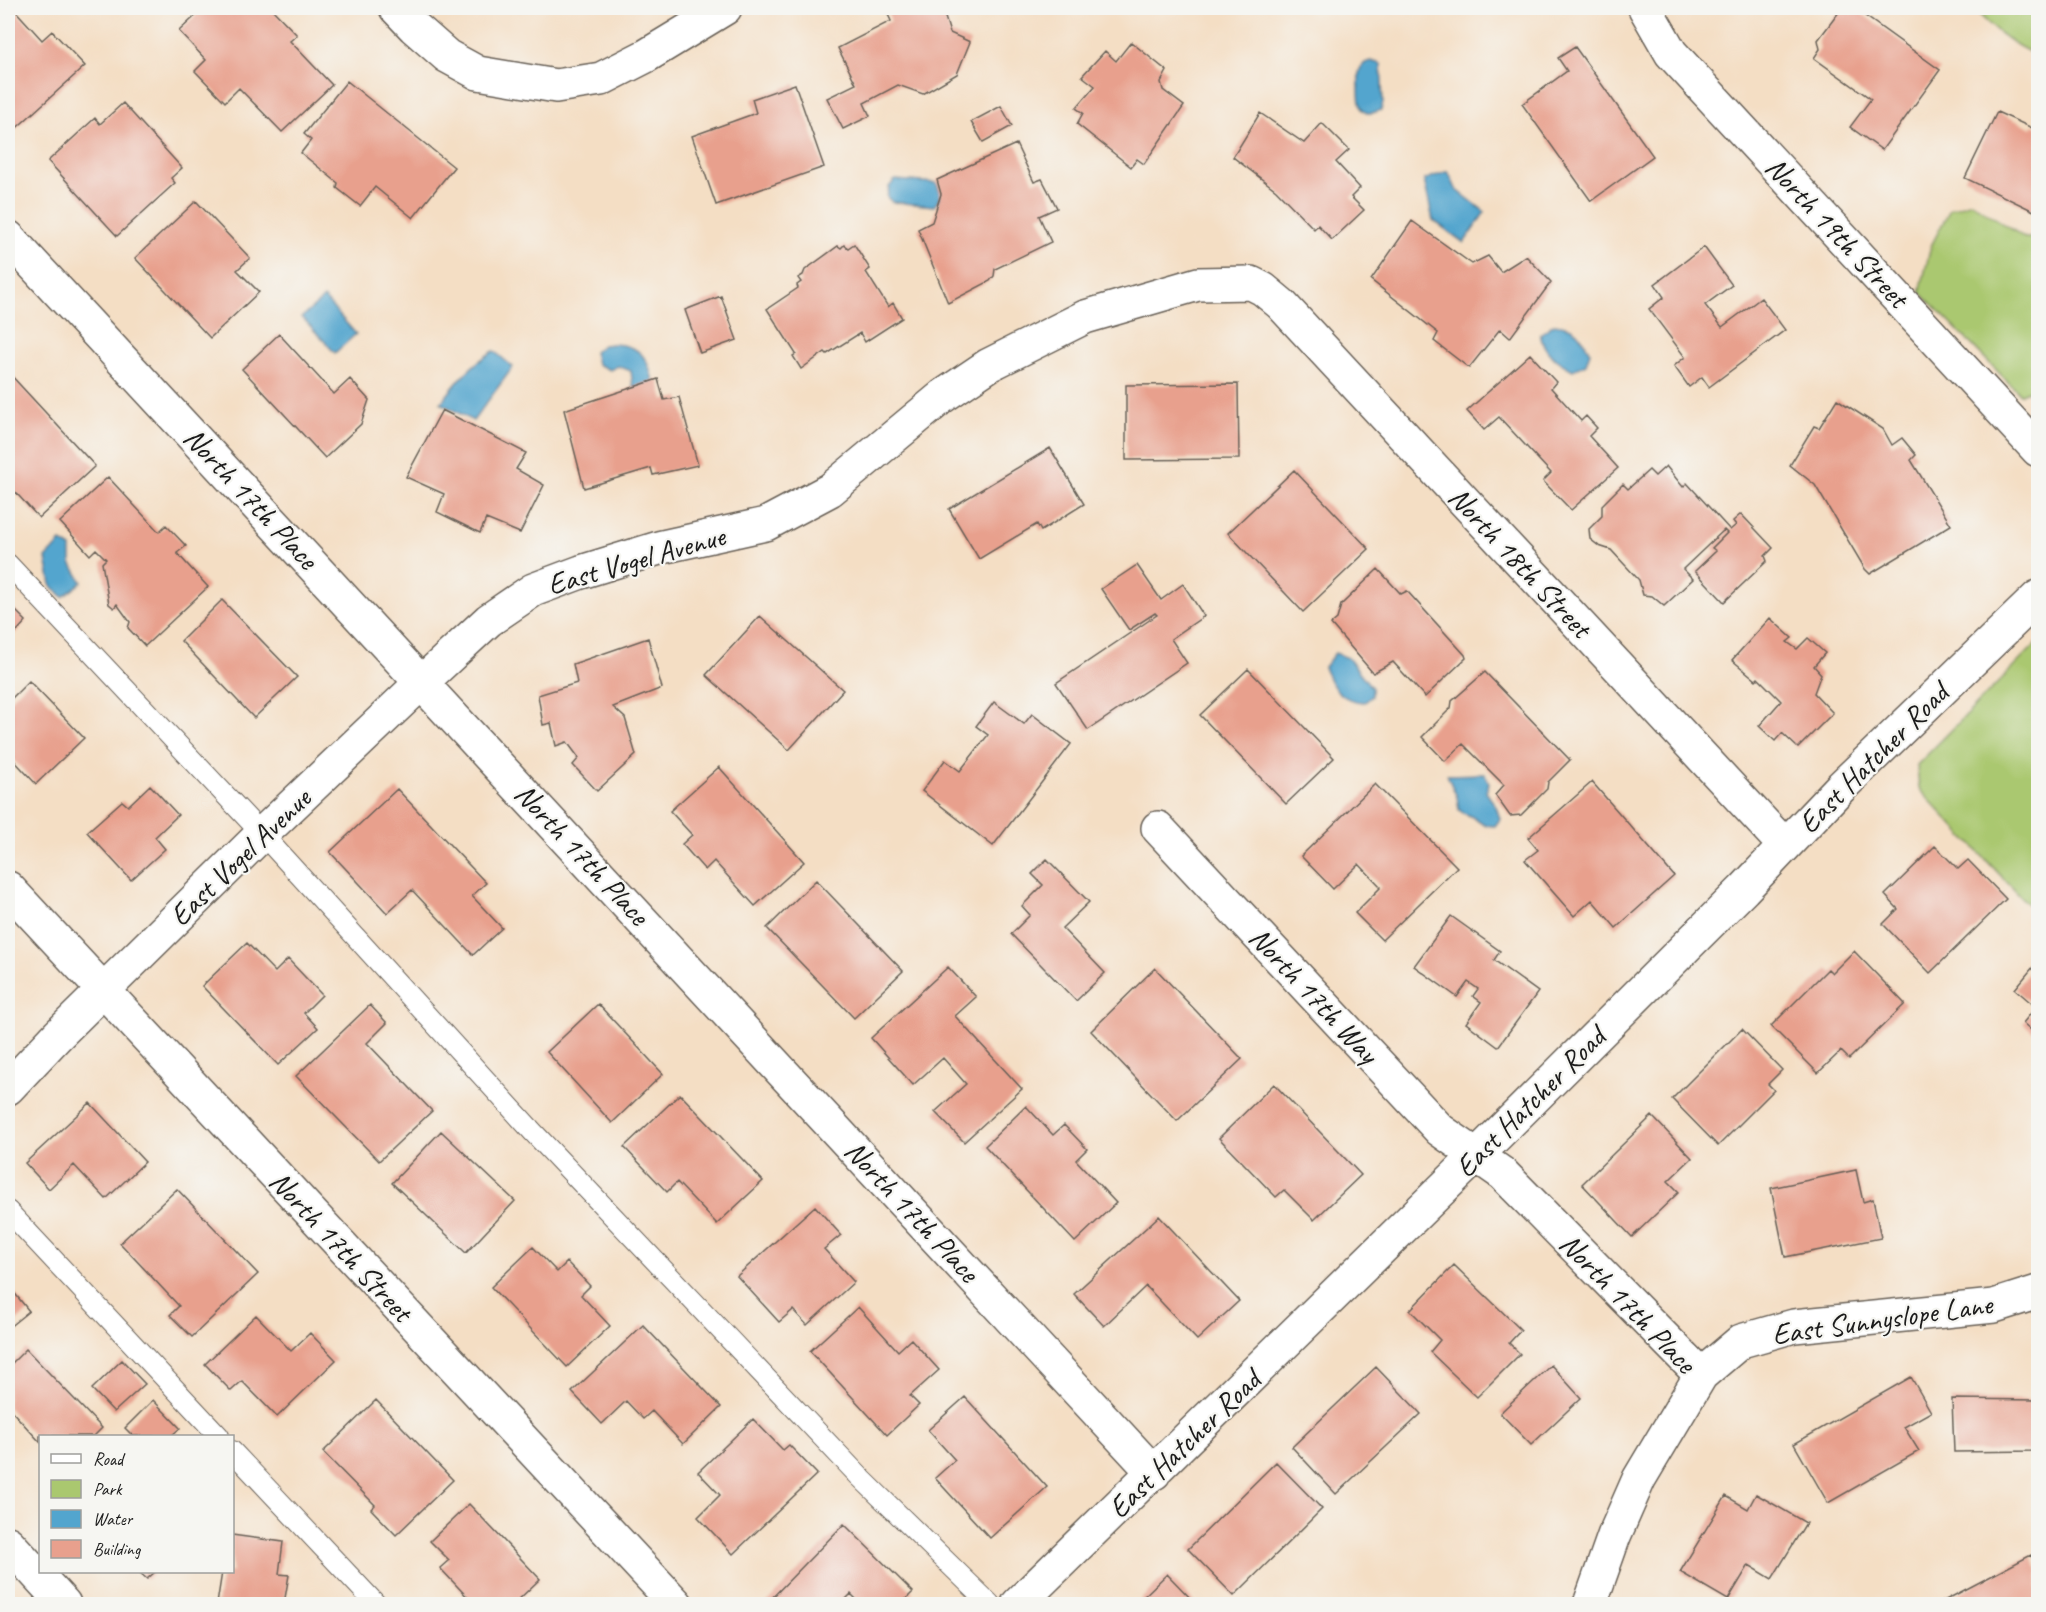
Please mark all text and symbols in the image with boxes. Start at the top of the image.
street label: North 19th Street [1757,149,1919,318]
street label: North 17th Place [176,419,328,579]
street label: North 18th Street [1440,479,1602,648]
street label: East Vogel Avenue [543,516,731,603]
street label: East Hatcher Road [1790,672,1959,841]
street label: North 17th Place [507,775,659,935]
street label: East Vogel Avenue [161,778,320,934]
street label: North 17th Way [1241,919,1389,1073]
street label: East Hatcher Road [1447,1016,1616,1185]
street label: North 17th Place [837,1132,989,1292]
street label: North 17th Street [261,1163,423,1332]
street label: North 17th Place [1552,1225,1706,1383]
street label: East Sunnyslope Lane [1770,1284,1997,1353]
street label: East Hatcher Road [1100,1359,1271,1526]
legend [39,1435,234,1573]
text: Road [93,1448,126,1470]
text: Park [93,1478,123,1500]
text: Water [93,1508,134,1530]
text: Building [93,1538,142,1560]

